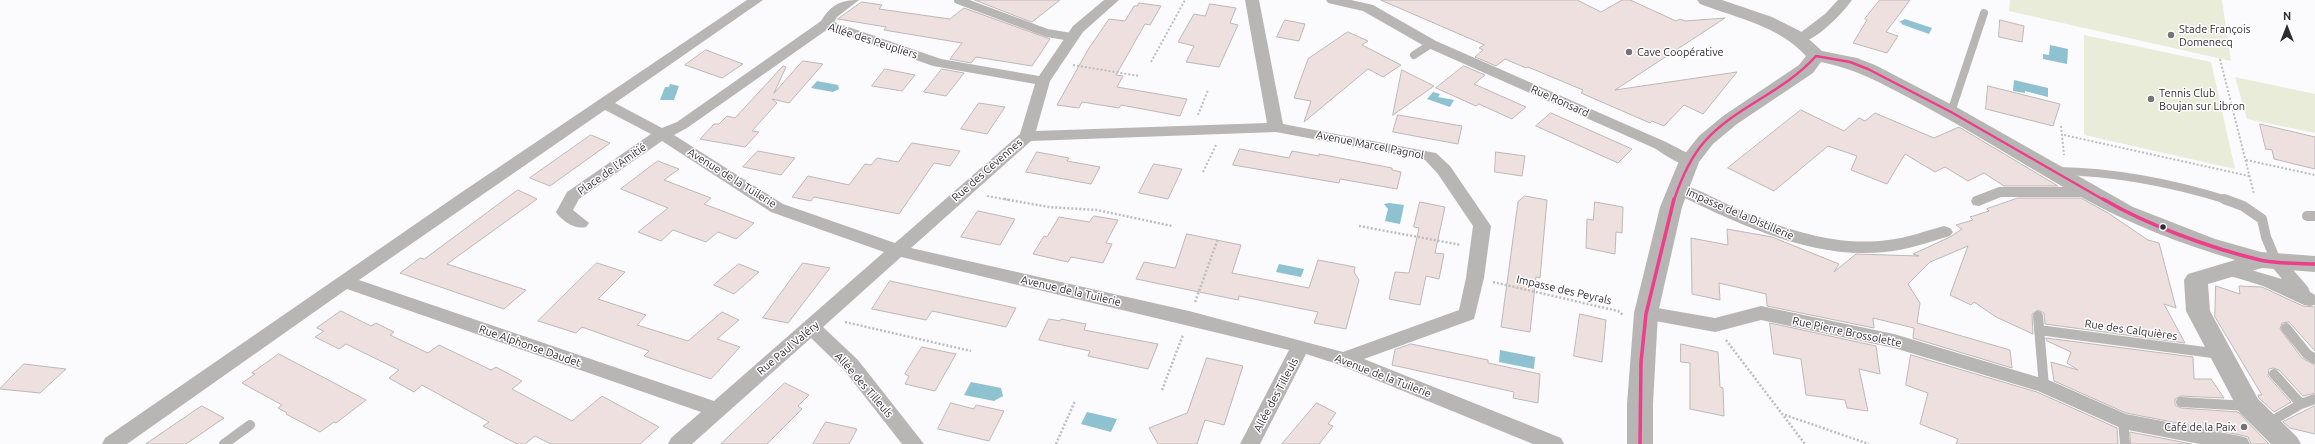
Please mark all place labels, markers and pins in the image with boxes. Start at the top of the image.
place label: Stade François Domenecq [2179,22,2250,48]
marker: Stade François Domenecq [2166,30,2176,40]
place label: Cave Coopérative [1637,45,1724,59]
marker: Cave Coopérative [1624,47,1634,57]
place label: Tennis Club Boujan sur Libron [2159,86,2245,112]
marker: Tennis Club Boujan sur Libron [2146,94,2156,104]
unlabelled marker [2158,222,2168,232]
place label: Café de la Paix [2164,420,2236,434]
marker: Café de la Paix [2239,422,2249,432]

